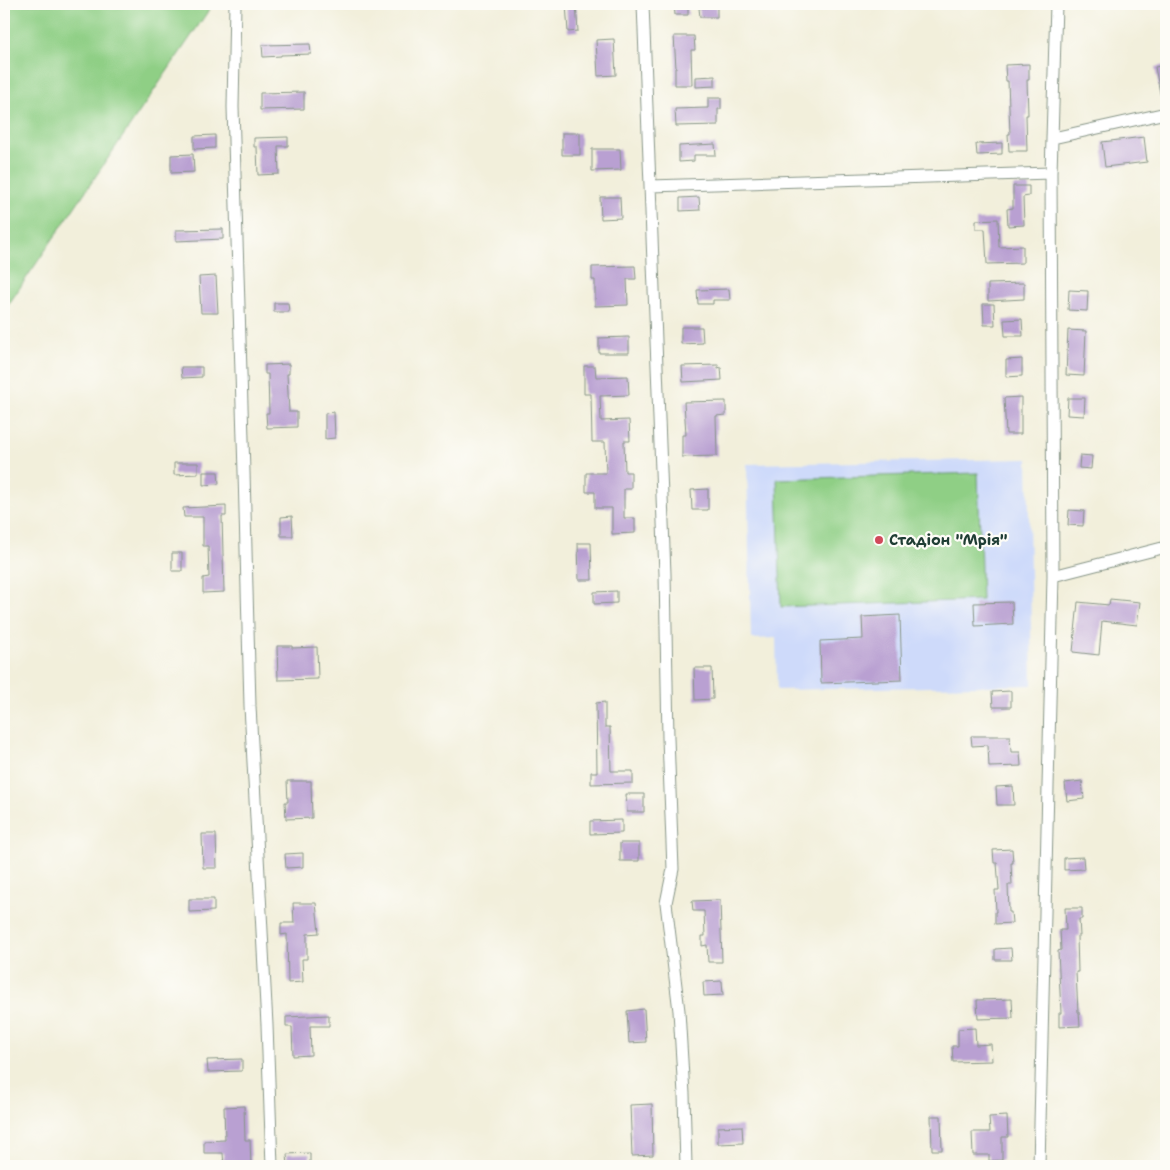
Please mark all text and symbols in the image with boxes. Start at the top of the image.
place label: Стадіон "Мрія" [889,530,1008,550]
marker: Стадіон "Мрія" [873,534,885,546]

